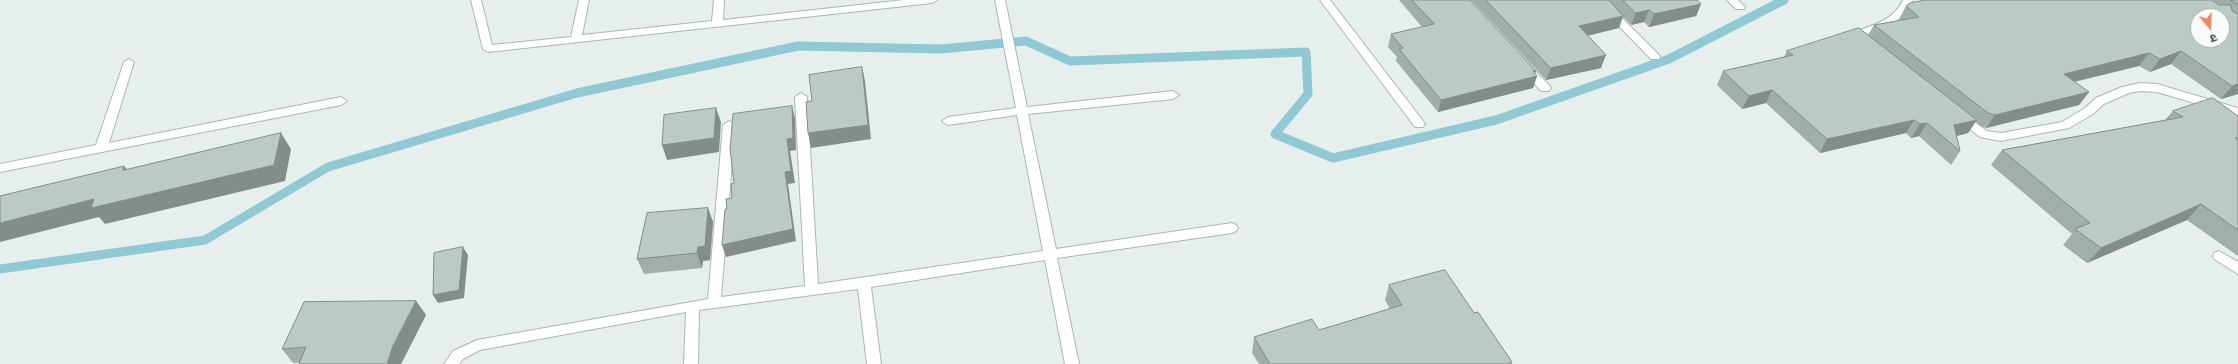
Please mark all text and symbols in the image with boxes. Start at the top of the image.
north arrow [2190,8,2230,48]
text: उ [2209,32,2219,46]

